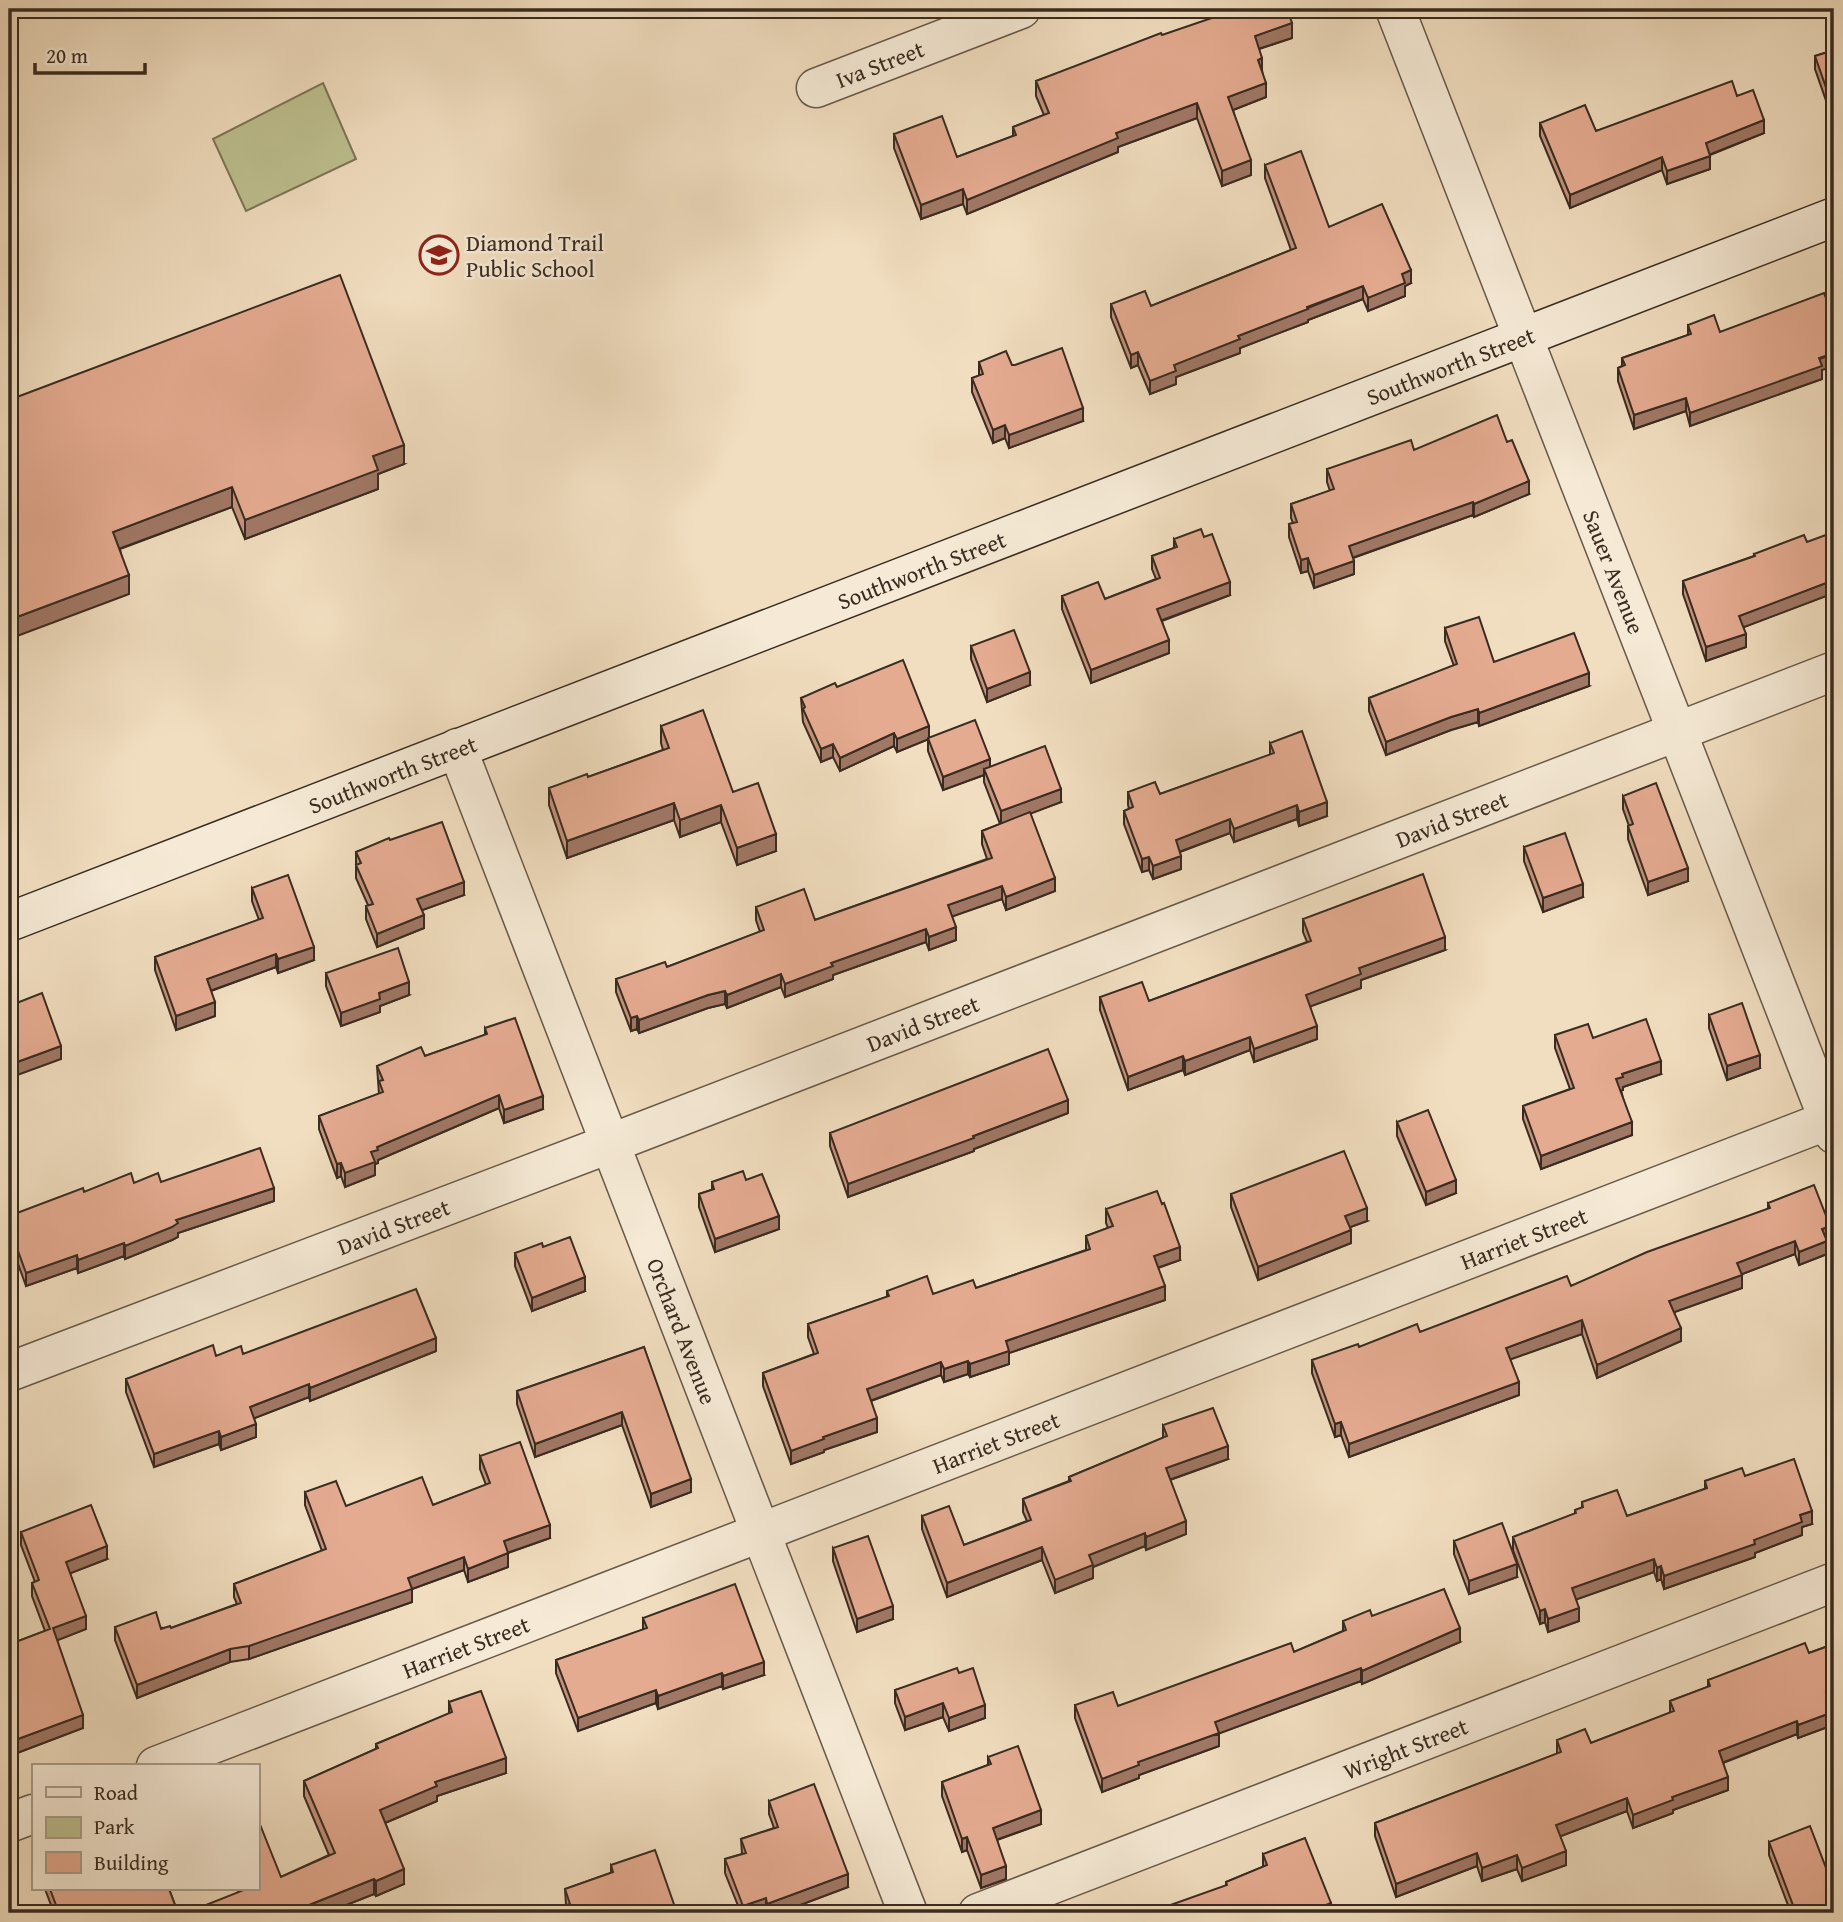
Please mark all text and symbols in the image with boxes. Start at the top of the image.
scale bar [35,32,145,76]
street label: Iva Street [830,32,928,96]
text: 20 m [46,40,88,71]
place label: Diamond Trail Public School [466,226,604,285]
school or university icon: Diamond Trail Public School [418,234,460,276]
street label: Southworth Street [1361,318,1539,413]
street label: Sauer Avenue [1575,505,1654,639]
street label: Southworth Street [832,522,1010,617]
street label: Southworth Street [303,726,481,821]
street label: David Street [1391,782,1513,855]
street label: David Street [862,986,984,1060]
street label: David Street [332,1190,454,1262]
street label: Harriet Street [1455,1198,1592,1277]
street label: Orchard Avenue [639,1253,726,1409]
street label: Harriet Street [927,1402,1064,1481]
street label: Harriet Street [397,1607,534,1686]
street label: Wright Street [1338,1709,1472,1787]
legend [32,1764,259,1890]
text: Road [94,1777,139,1808]
text: Park [94,1811,135,1842]
text: Building [94,1847,169,1878]

